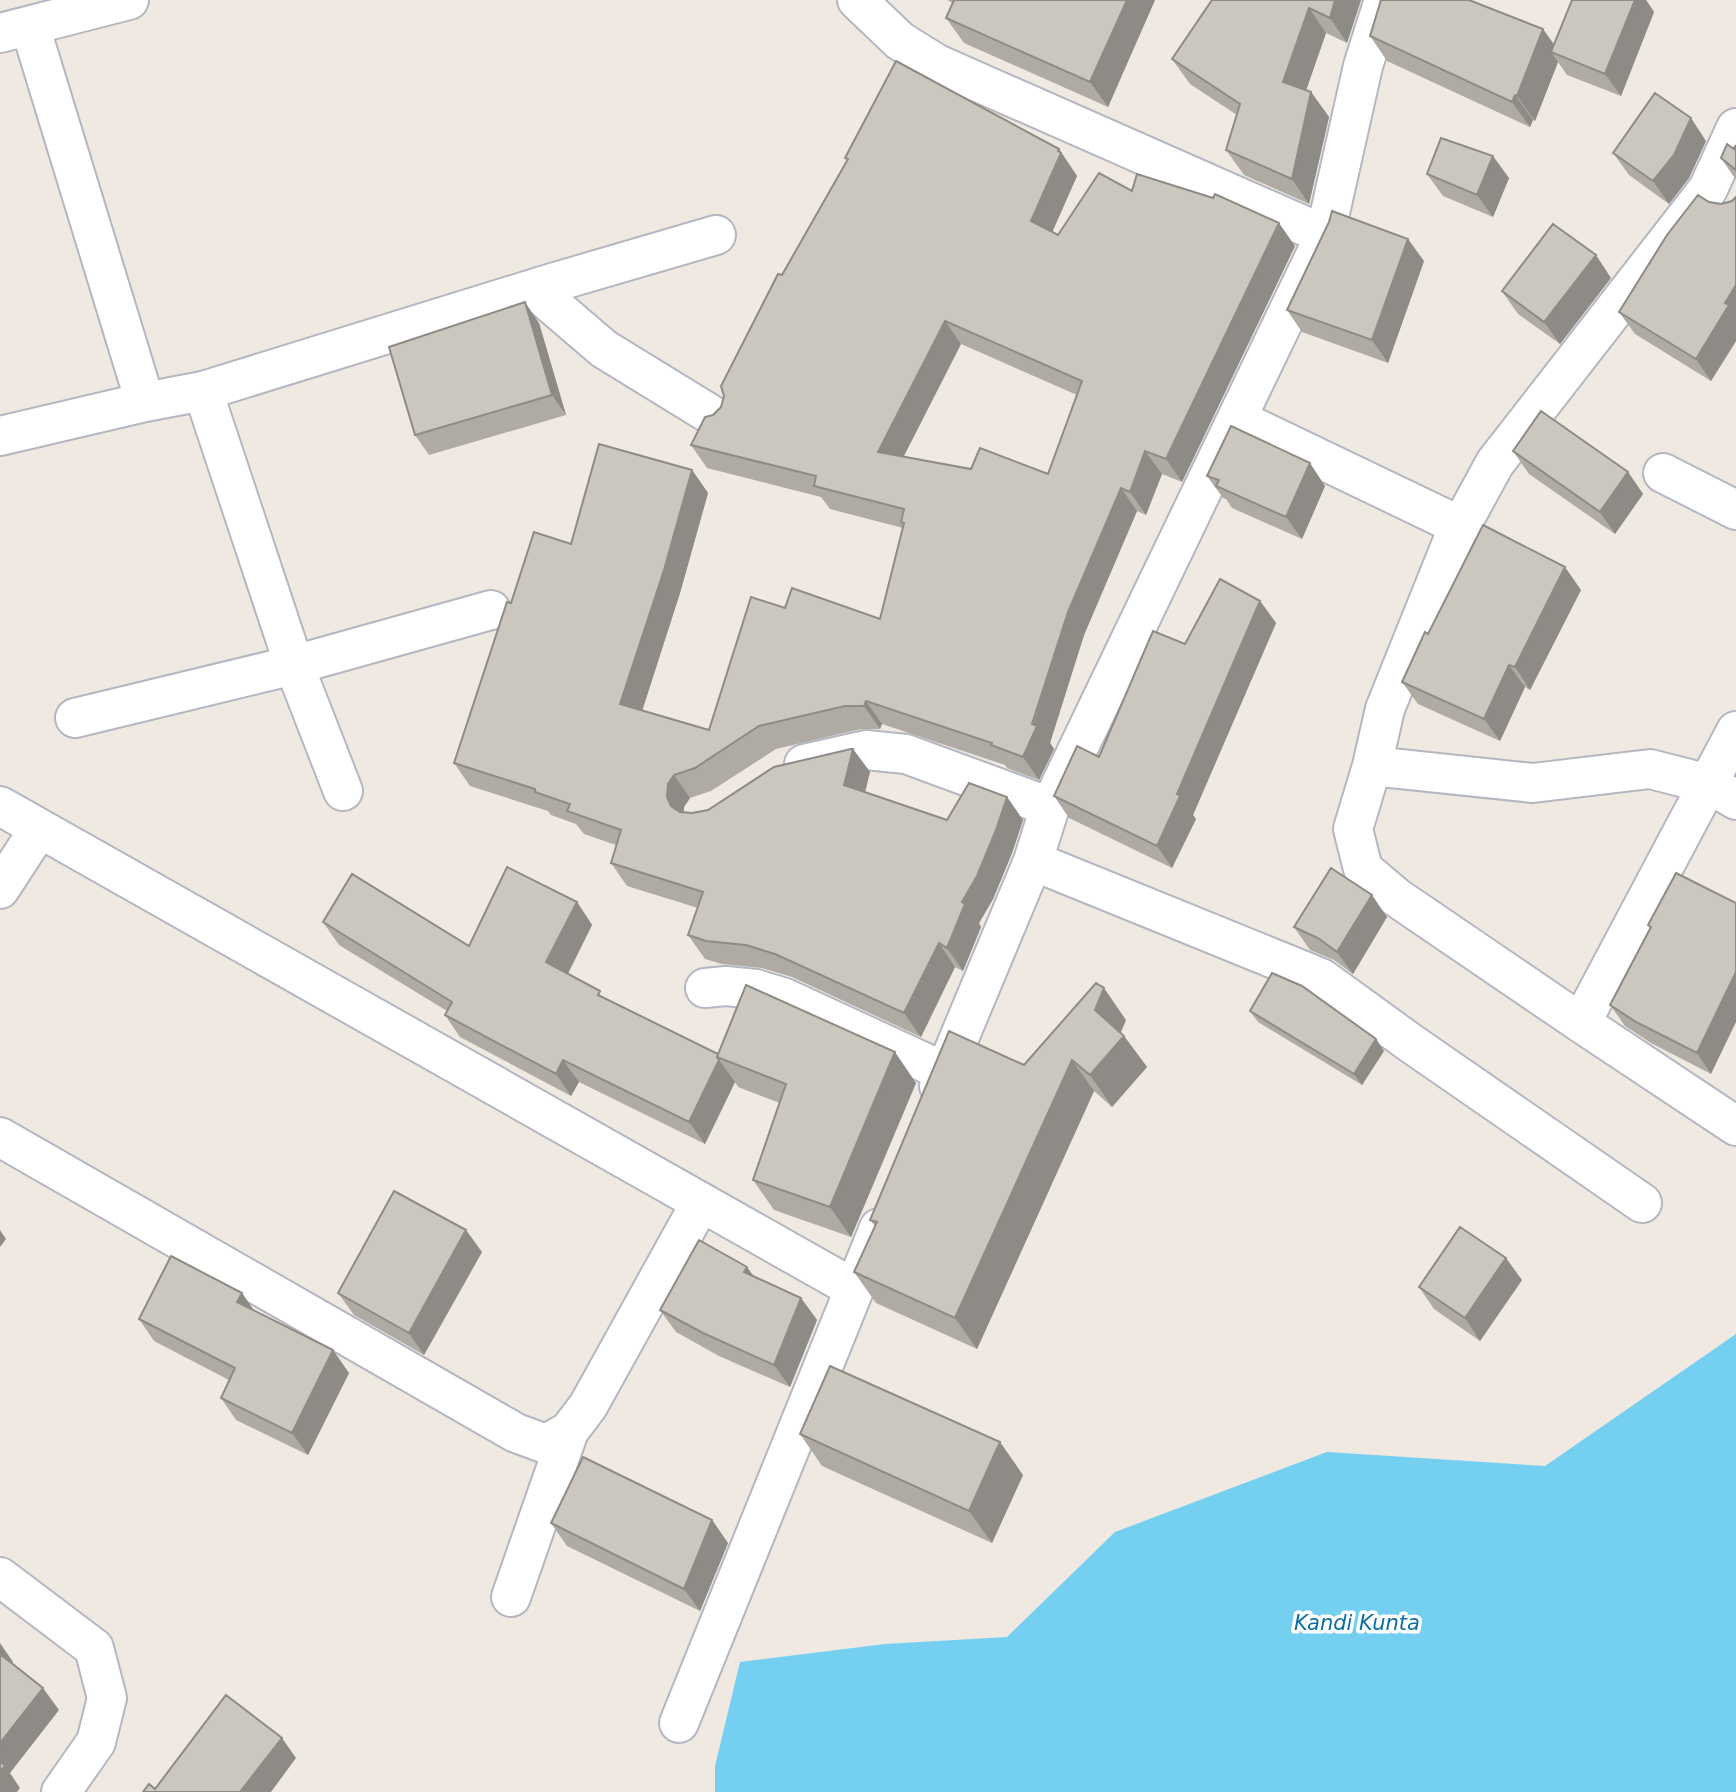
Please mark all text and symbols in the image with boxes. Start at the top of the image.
water label: Kandi Kunta [1294,1611,1420,1635]

